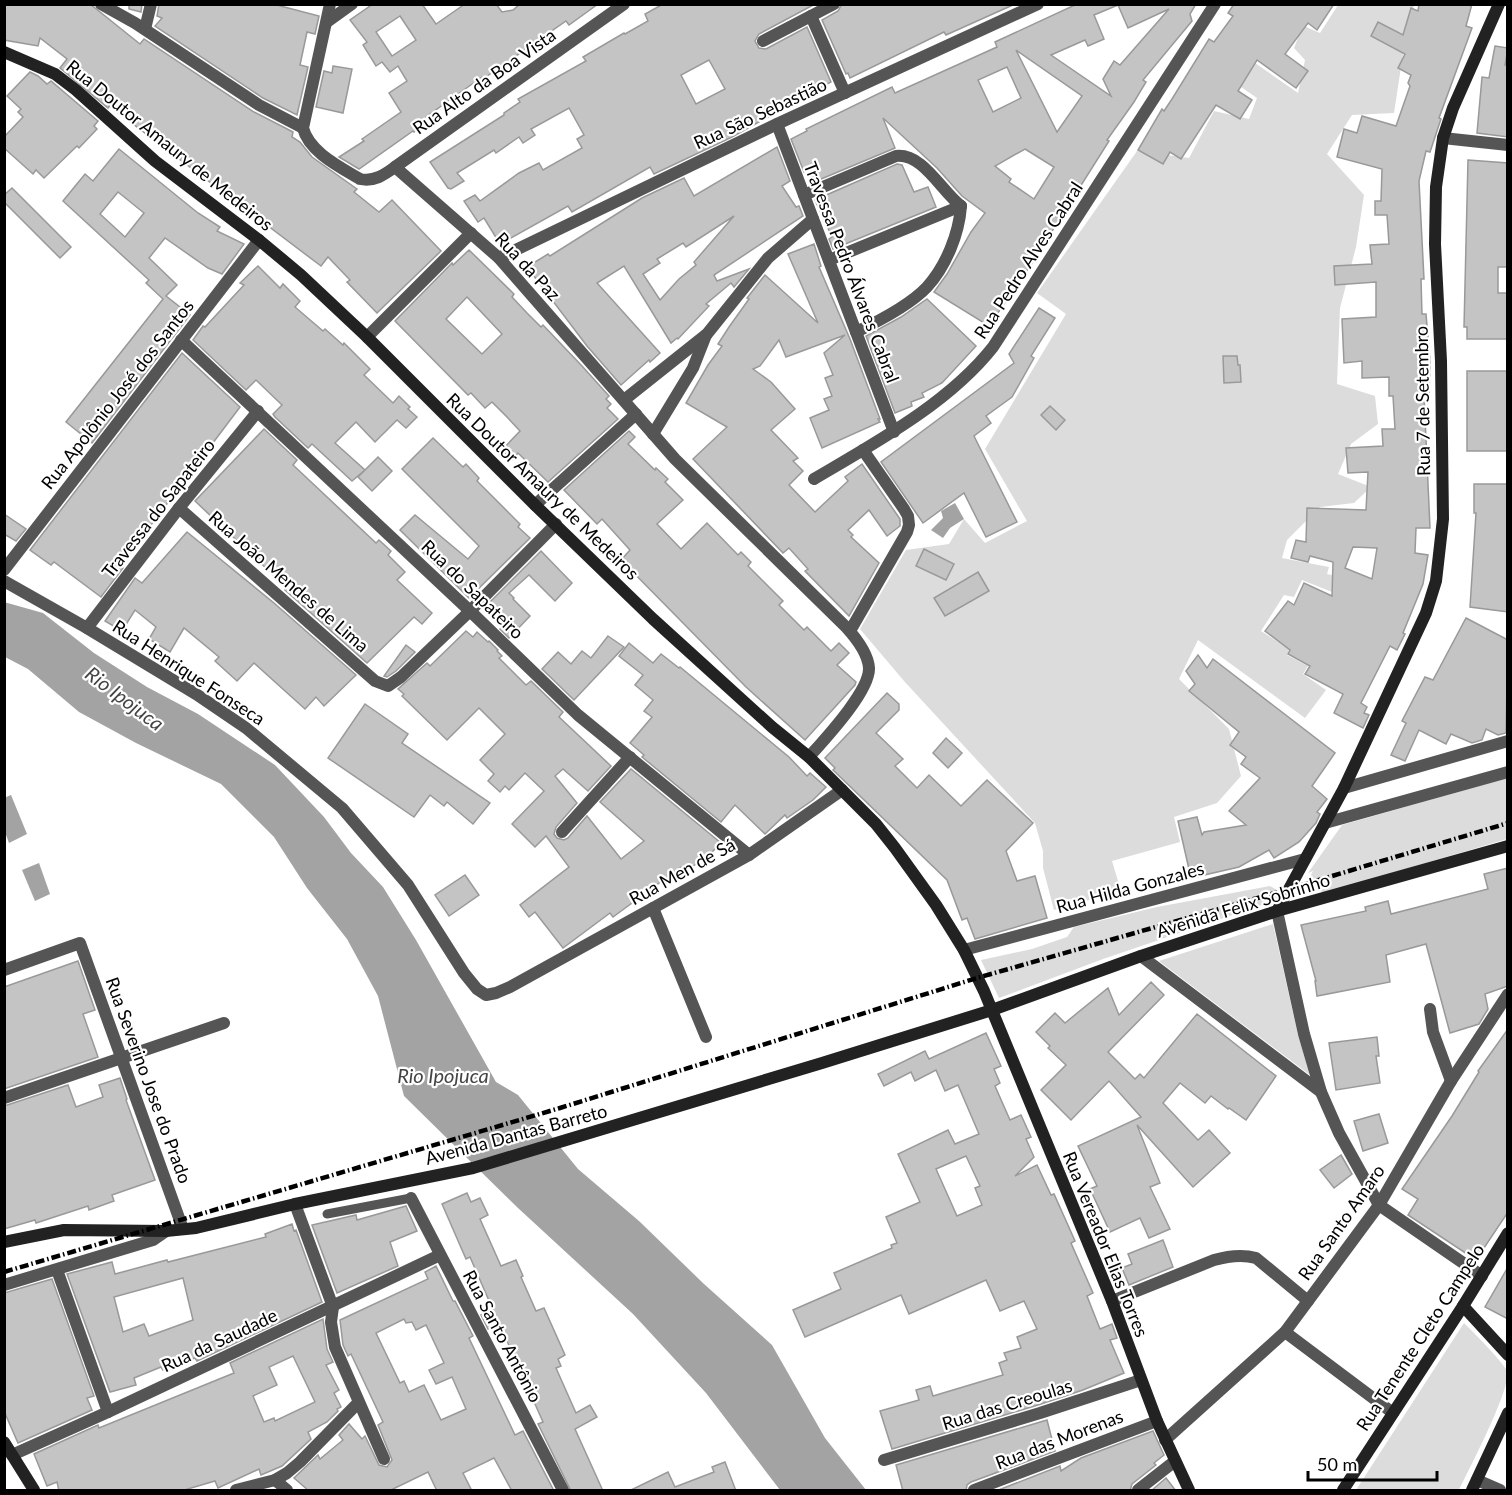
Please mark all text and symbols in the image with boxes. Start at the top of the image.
street label: Rua Alto da Boa Vista [408,23,560,139]
street label: Rua Doutor Amaury de Medeiros [62,55,278,235]
street label: Rua São Sebastião [690,73,830,153]
street label: Travessa Pedro Álvares Cabral [800,158,904,386]
street label: Rua Pedro Alves Cabral [969,177,1087,343]
street label: Rua da Paz [491,227,565,305]
street label: Rua Apolônio José dos Santos [36,295,198,493]
street label: Rua 7 de Setembro [1410,326,1434,476]
street label: Rua Doutor Amaury de Medeiros [442,388,644,584]
street label: Travessa do Sapateiro [97,434,219,582]
street label: Rua João Mendes de Lima [205,506,373,656]
street label: Rua do Sapateiro [417,535,529,643]
street label: Rua Henrique Fonseca [109,615,269,729]
water label: Rio Ipojuca [81,661,169,735]
street label: Rua Men de Sá [625,833,739,909]
street label: Rua Hilda Gonzales [1054,857,1207,917]
street label: Avenida Felix Sobrinho [1154,868,1332,942]
street label: Rua Severino Jose do Prado [101,974,197,1186]
water label: Rio Ipojuca [397,1063,489,1087]
street label: Avenida Dantas Barreto [423,1099,609,1169]
street label: Rua Vereador Elias Torres [1059,1148,1153,1340]
street label: Rua Santo Amaro [1293,1160,1389,1284]
street label: Rua Tenente Cleto Campelo [1351,1239,1489,1435]
street label: Rua Santo Antônio [459,1266,547,1406]
street label: Rua da Saudade [158,1304,280,1376]
street label: Rua das Creoulas [939,1374,1075,1434]
street label: Rua das Morenas [992,1404,1126,1473]
scale bar [1308,1444,1437,1482]
text: 50 m [1317,1453,1357,1475]

